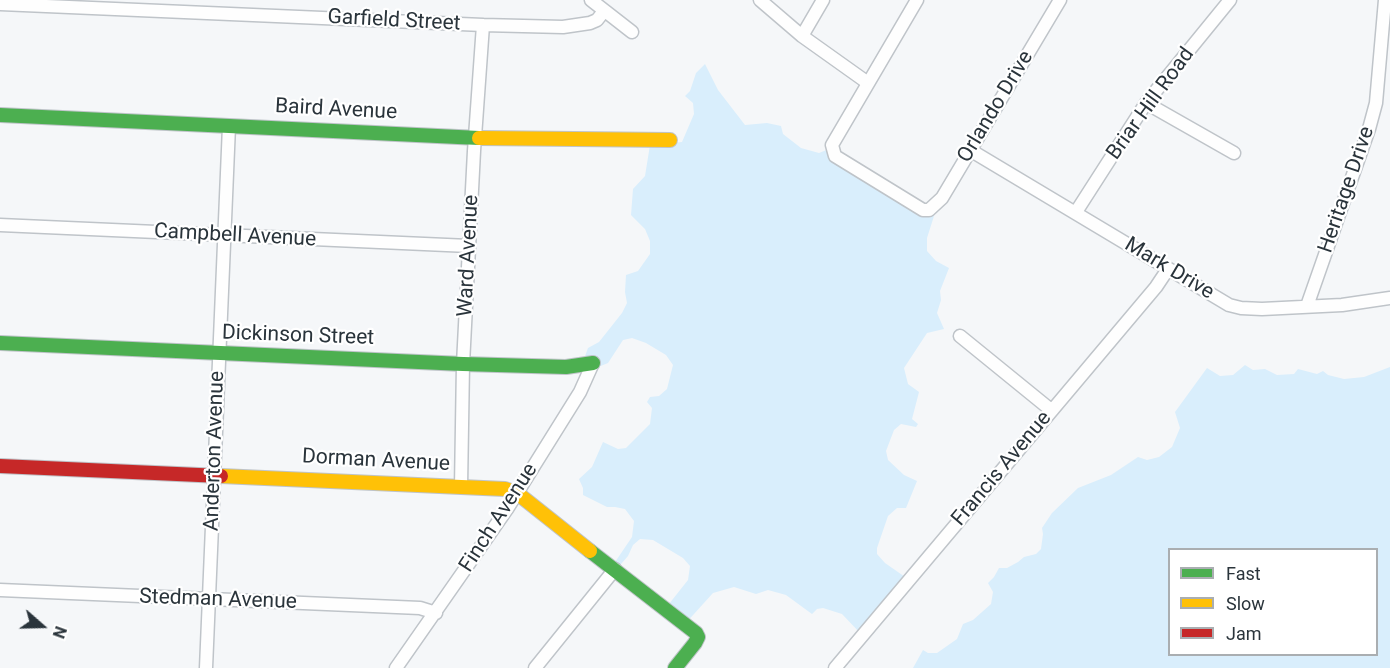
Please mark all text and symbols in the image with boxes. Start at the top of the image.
street label: Garfield Street [327,5,461,37]
street label: Briar Hill Road [1102,43,1200,165]
street label: Orlando Drive [953,47,1039,167]
street label: Baird Avenue [274,94,398,126]
street label: Heritage Drive [1314,124,1380,256]
street label: Ward Avenue [453,194,485,318]
street label: Campbell Avenue [153,219,317,253]
street label: Mark Drive [1120,232,1218,306]
street label: Dickinson Street [221,321,375,351]
street label: Anderton Avenue [200,371,230,531]
street label: Francis Avenue [947,407,1057,531]
street label: Dorman Avenue [301,445,451,477]
street label: Finch Avenue [454,459,544,577]
legend [1168,548,1378,656]
text: Fast [1226,563,1261,584]
street label: Stedman Avenue [139,585,297,615]
text: Slow [1226,593,1265,614]
north arrow [12,596,72,656]
text: Jam [1226,623,1262,644]
text: N [49,624,70,641]

